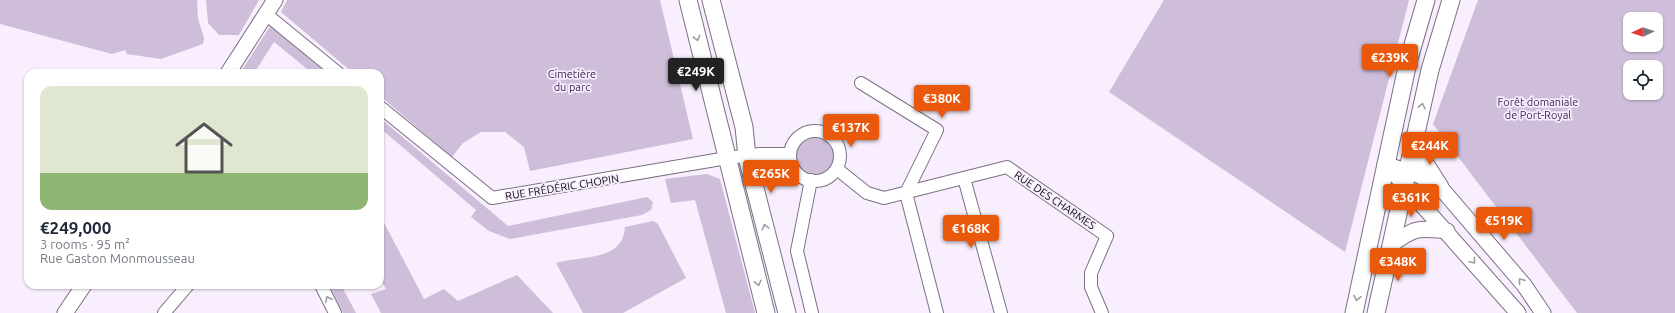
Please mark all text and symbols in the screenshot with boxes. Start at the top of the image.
north arrow [1623,12,1663,52]
map controls [1623,12,1663,100]
one-way arrow [692,34,701,41]
pin: €239K [1362,44,1418,78]
text: €239K [1371,50,1409,64]
pin: €249K [668,58,724,92]
button: locate [1623,60,1663,100]
text: €249K [677,64,715,78]
park label: Cimetière du parc [548,68,596,93]
pin: €380K [914,85,970,119]
text: €380K [923,91,961,105]
park label: Forêt domaniale de Port-Royal [1498,96,1578,121]
one-way arrow [1417,103,1426,110]
icon: home [168,112,240,184]
pin: €137K [823,114,879,148]
text: €137K [832,120,870,134]
pin: €244K [1402,132,1458,166]
text: €244K [1411,138,1449,152]
pin: €265K [743,160,799,194]
text: €265K [752,166,790,180]
street label: RUE DES CHARMES [1012,168,1098,232]
street label: RUE FRÉDÉRIC CHOPIN [504,171,620,202]
pin: €361K [1383,184,1439,218]
text: €361K [1392,190,1430,204]
pin: €519K [1476,207,1532,241]
text: €519K [1485,213,1523,227]
pin: €168K [943,215,999,249]
text: €249,000 [40,218,111,237]
text: €168K [952,221,990,235]
one-way arrow [761,224,770,231]
text: 3 rooms · 95 m² [40,237,130,251]
pin: €348K [1370,248,1426,282]
text: Rue Gaston Monmousseau [40,251,195,265]
text: €348K [1379,254,1417,268]
one-way arrow [1468,256,1475,263]
one-way arrow [1518,279,1525,286]
one-way arrow [754,280,762,287]
one-way arrow [1353,295,1361,301]
one-way arrow [325,296,333,303]

